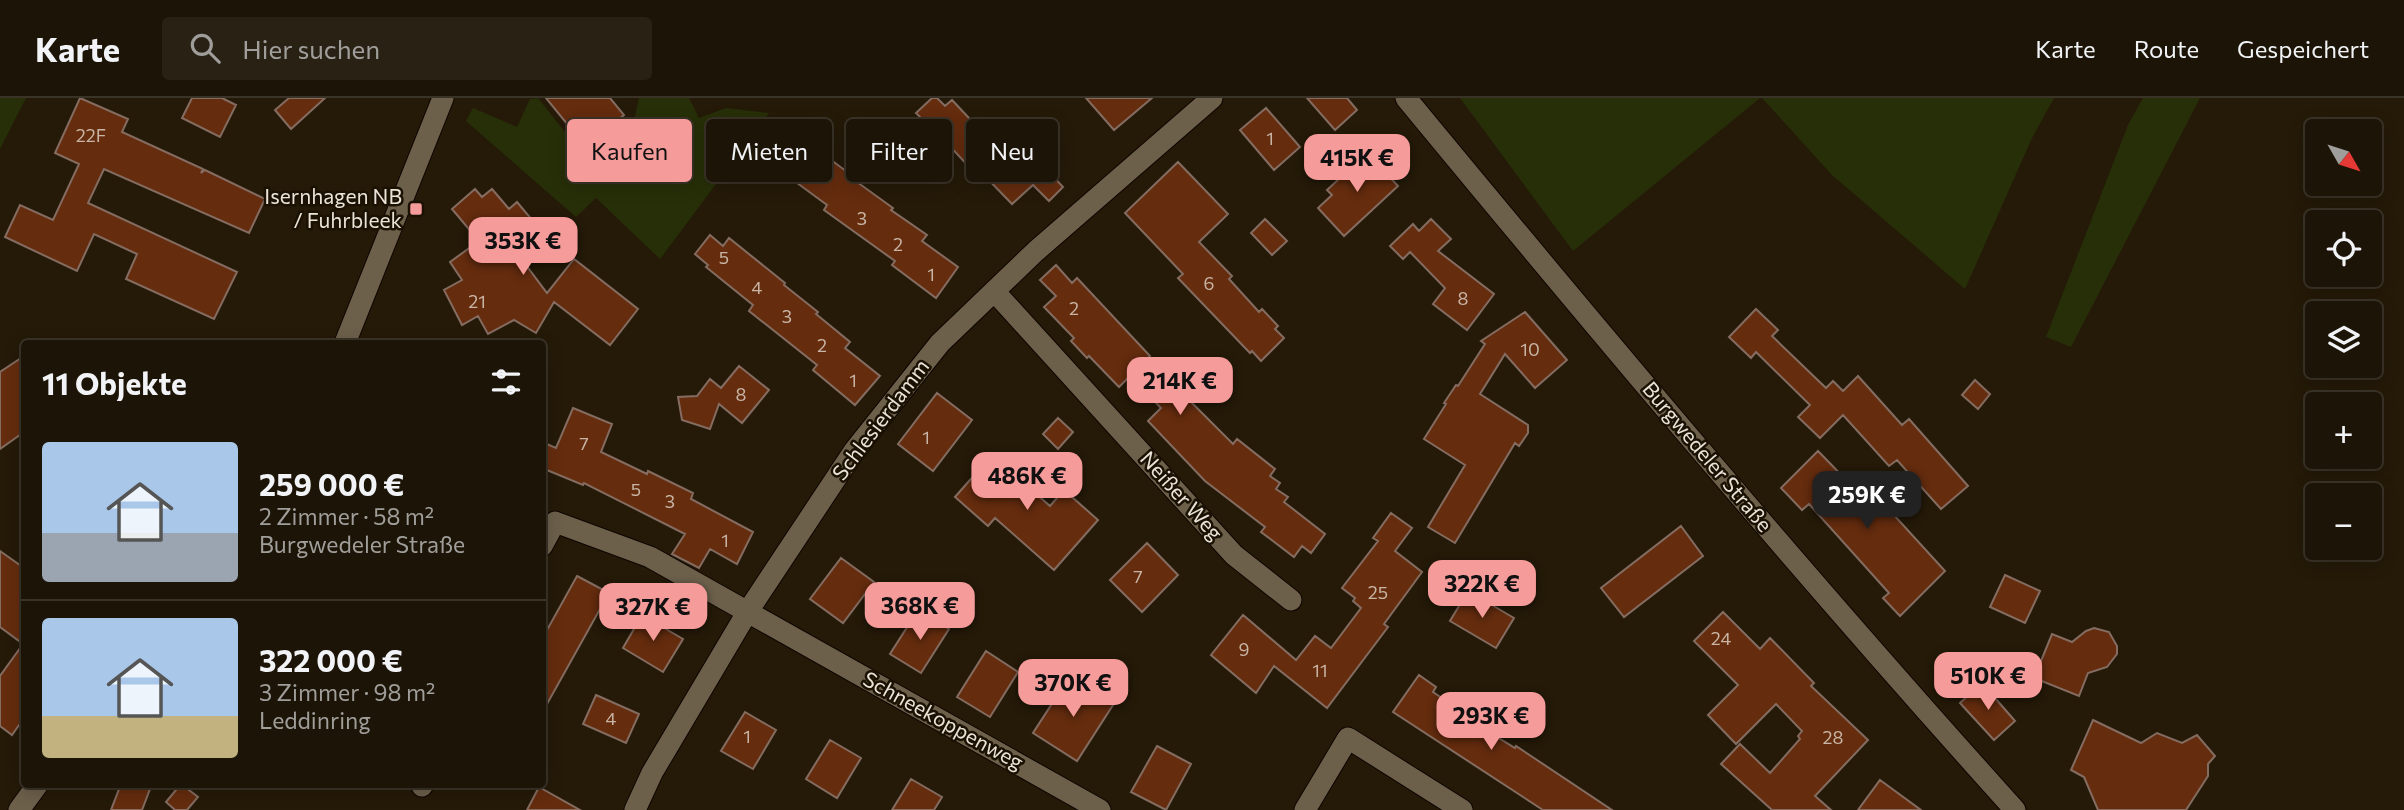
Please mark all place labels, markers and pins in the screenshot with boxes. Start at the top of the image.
pin: 415K € [1300,134,1414,194]
place label: Isernhagen NB / Fuhrbleek [264,183,402,232]
marker: Isernhagen NB / Fuhrbleek [408,201,424,217]
pin: 353K € [466,218,580,277]
pin: 214K € [1123,358,1237,417]
pin: 486K € [970,452,1084,512]
pin: 259K € [1810,472,1924,531]
pin: 322K € [1425,560,1539,620]
pin: 368K € [863,582,977,642]
pin: 327K € [596,584,710,643]
pin: 510K € [1931,652,2045,712]
pin: 370K € [1016,660,1130,719]
pin: 293K € [1434,692,1548,752]

